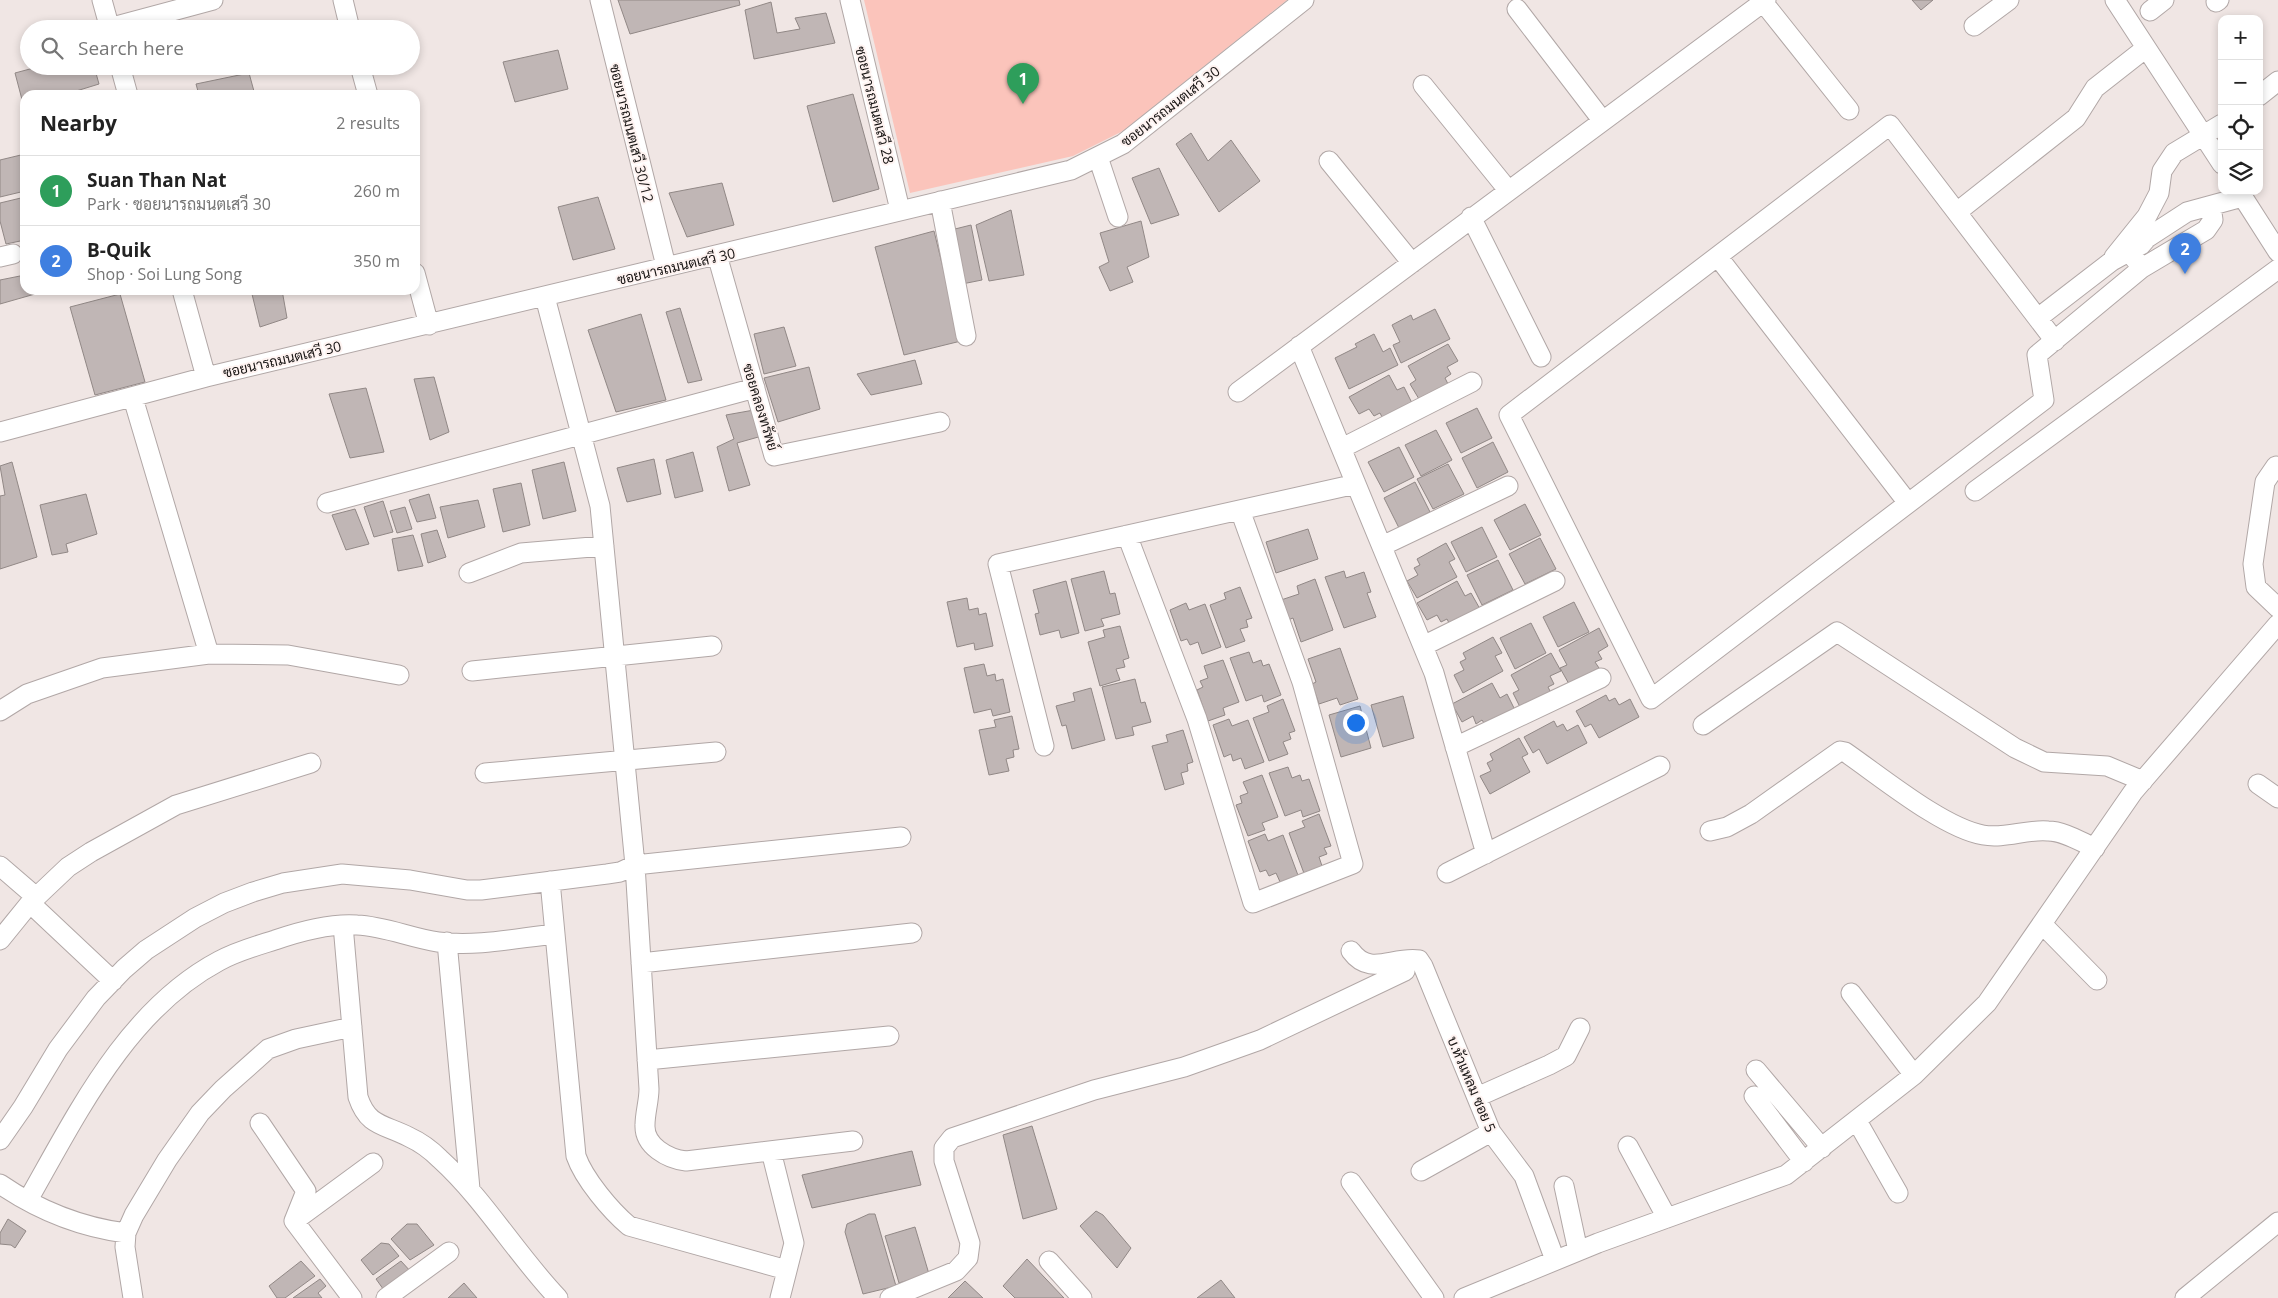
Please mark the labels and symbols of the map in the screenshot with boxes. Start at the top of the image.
street label: ซอยนารถมนตเสวี 28 [851,44,899,166]
street label: ซอยนารถมนตเสวี 30 [1117,61,1223,151]
street label: ซอยนารถมนตเสวี 30/12 [606,62,658,204]
pin: 1 [1007,63,1039,104]
pin: 2 [2169,233,2201,274]
street label: ซอยนารถมนตเสวี 30 [615,243,737,289]
street label: ซอยนารถมนตเสวี 30 [221,336,343,382]
street label: ซอยคลองทรัพย์ [739,361,783,453]
your location [1343,710,1369,736]
street label: บ.หัวแหลม ซอย 5 [1443,1033,1501,1135]

